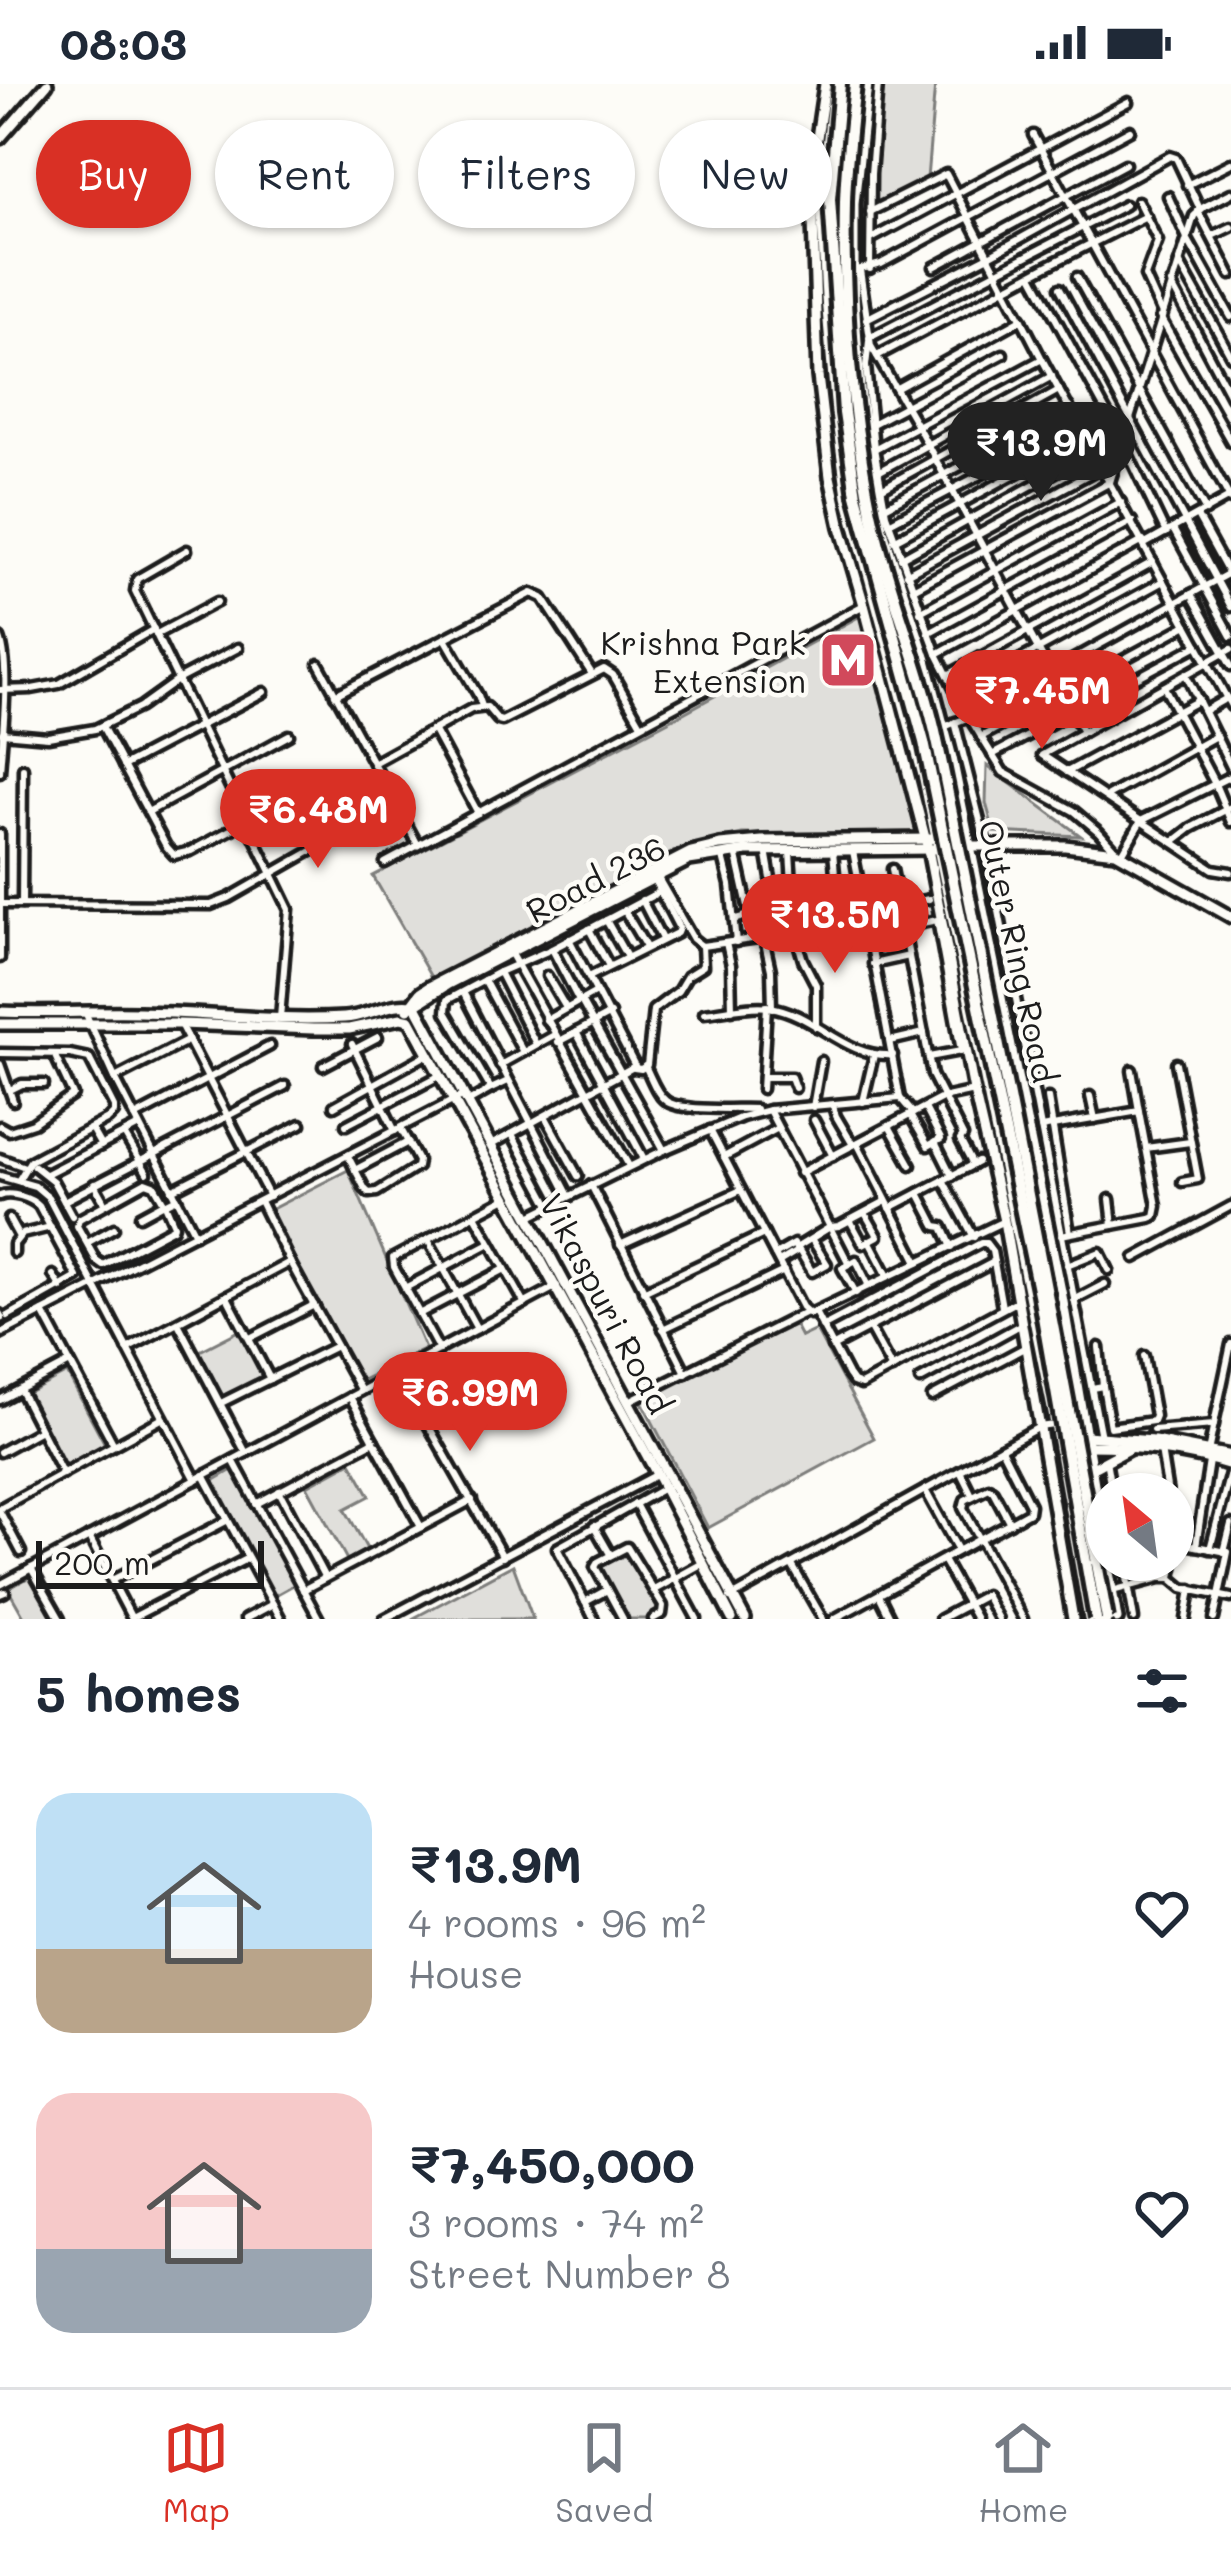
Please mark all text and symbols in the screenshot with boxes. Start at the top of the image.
text: 08:03 [60,13,187,71]
chip: Buy [36,120,191,228]
chip: Rent [215,120,394,228]
chip: Filters [418,120,635,228]
chip: New [659,120,832,228]
pin: ₹13.9M [943,402,1139,504]
text: ₹13.9M [974,415,1108,466]
place label: Krishna Park Extension [600,620,806,701]
metro station icon: Krishna Park Extension [817,629,879,691]
pin: ₹7.45M [944,650,1140,752]
text: ₹7.45M [973,663,1111,714]
pin: ₹6.48M [220,769,416,871]
text: ₹6.48M [247,782,389,833]
street label: Outer Ring Road [970,816,1068,1086]
street label: Road 236 [518,825,672,931]
pin: ₹13.5M [737,874,933,976]
text: ₹13.5M [769,887,901,938]
street label: Vikaspuri Road [531,1186,683,1420]
pin: ₹6.99M [372,1352,568,1454]
text: ₹6.99M [400,1365,540,1416]
north arrow [1086,1473,1194,1581]
map controls [1086,1473,1194,1581]
scale bar [36,1535,264,1588]
text: 200 m [54,1540,150,1583]
text: 5 homes [36,1658,241,1725]
icon: filters [1129,1658,1195,1724]
text: ₹13.9M [408,1829,583,1896]
icon: home [132,1841,276,1985]
icon: heart [1129,1880,1195,1946]
text: 4 rooms · 96 m² [408,1896,706,1947]
text: House [408,1947,523,1998]
text: ₹7,450,000 [408,2129,695,2196]
icon: home [132,2141,276,2285]
icon: heart [1129,2180,1195,2246]
text: 3 rooms · 74 m² [408,2196,704,2247]
text: Street Number 8 [408,2247,730,2298]
tab: Map [163,2415,230,2530]
tab: Saved [555,2415,653,2530]
tab: Home [979,2415,1068,2530]

